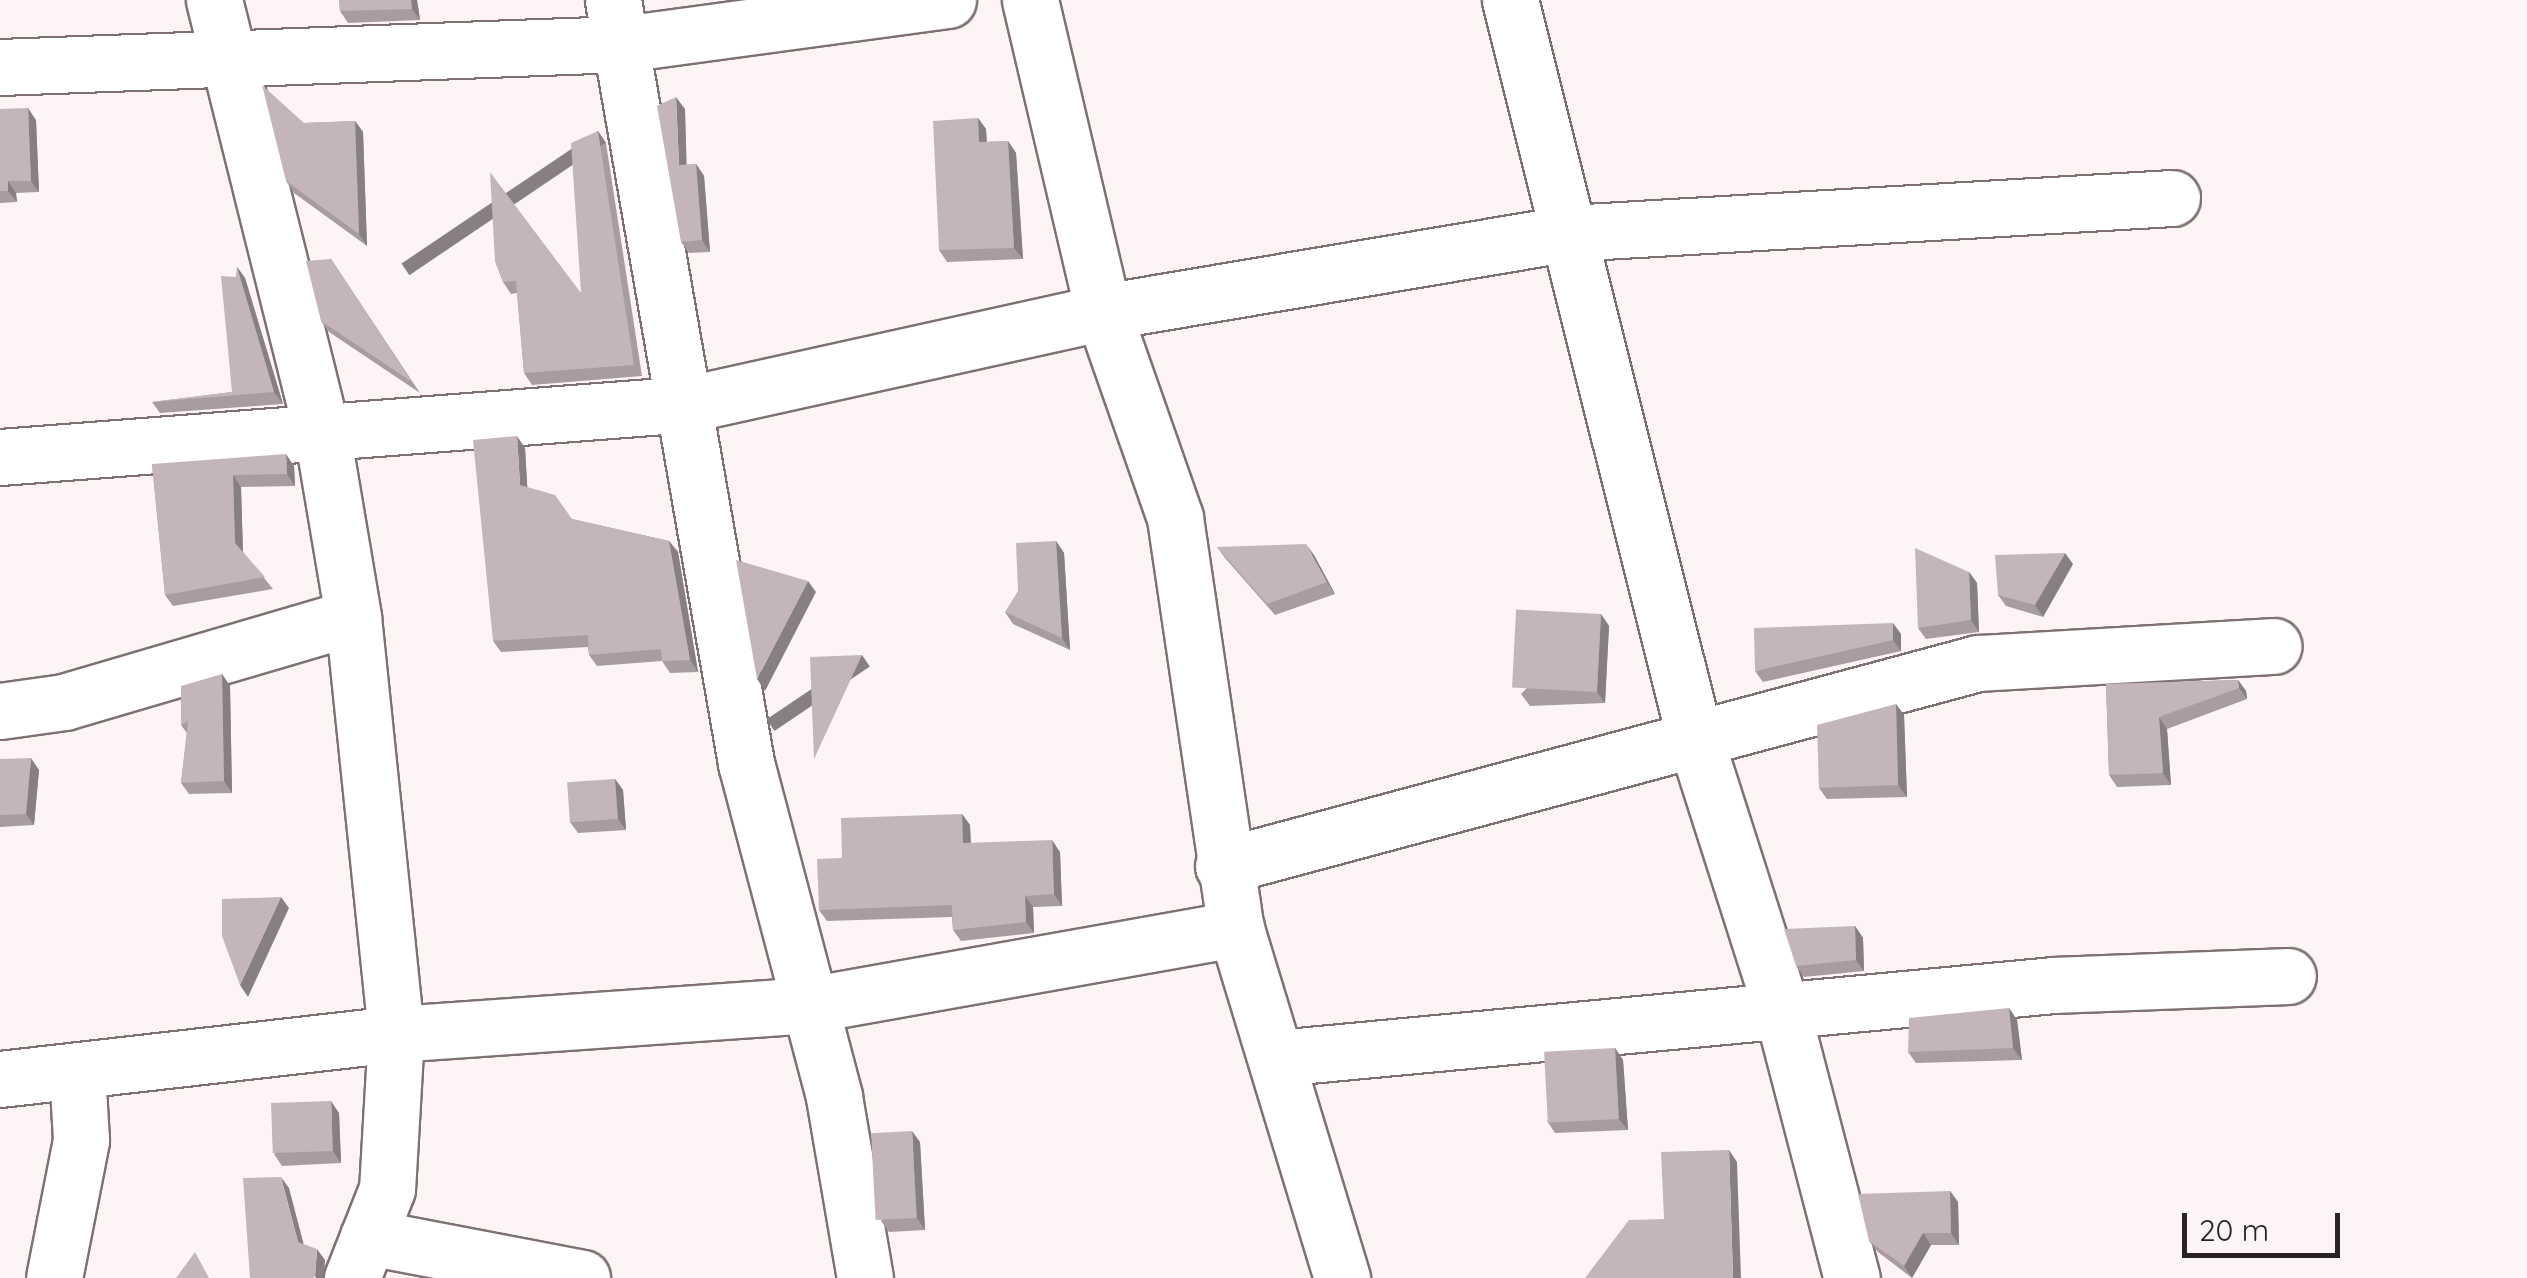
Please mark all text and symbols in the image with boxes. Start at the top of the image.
scale bar [2187,1193,2344,1255]
text: 20 m [2199,1211,2269,1249]

